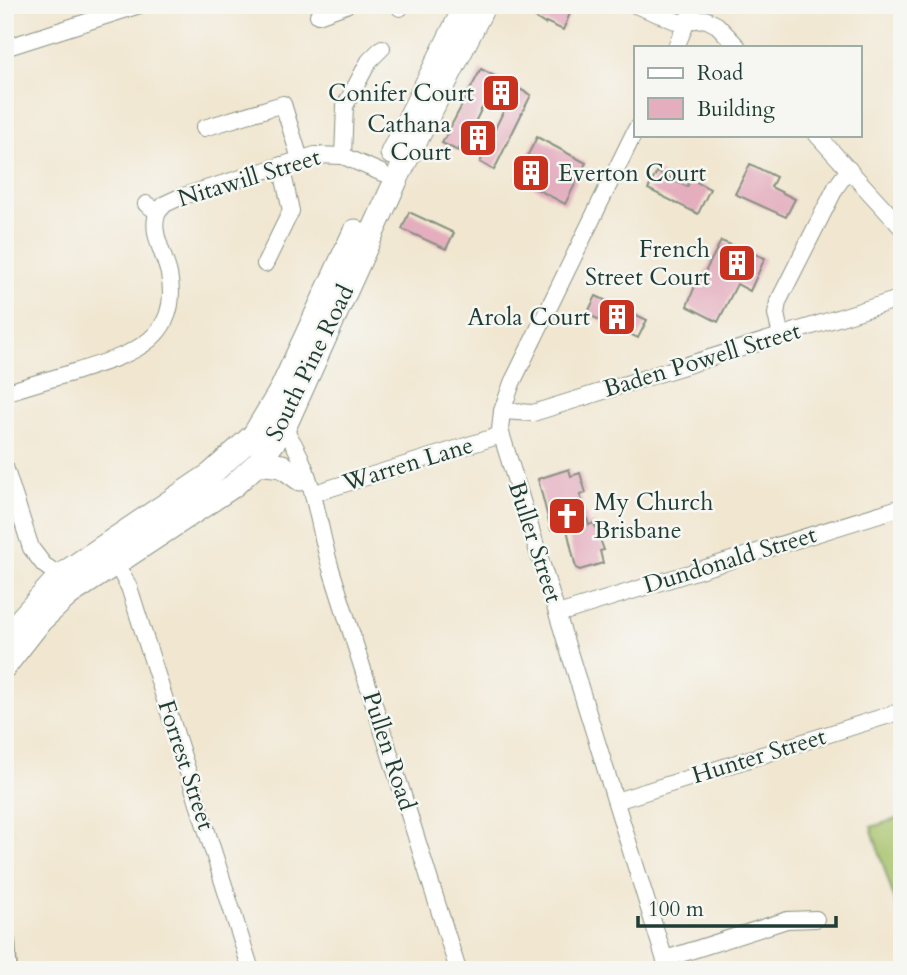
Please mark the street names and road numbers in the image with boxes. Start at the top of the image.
street label: Nitawill Street [174,141,325,215]
street label: South Pine Road [258,279,362,447]
street label: Baden Powell Street [600,314,805,406]
street label: Warren Lane [338,429,477,500]
street label: Buller Street [500,477,570,607]
street label: Dundonald Street [640,518,821,602]
street label: Pullen Road [354,687,424,815]
street label: Forrest Street [149,696,223,835]
street label: Hunter Street [688,720,830,792]

